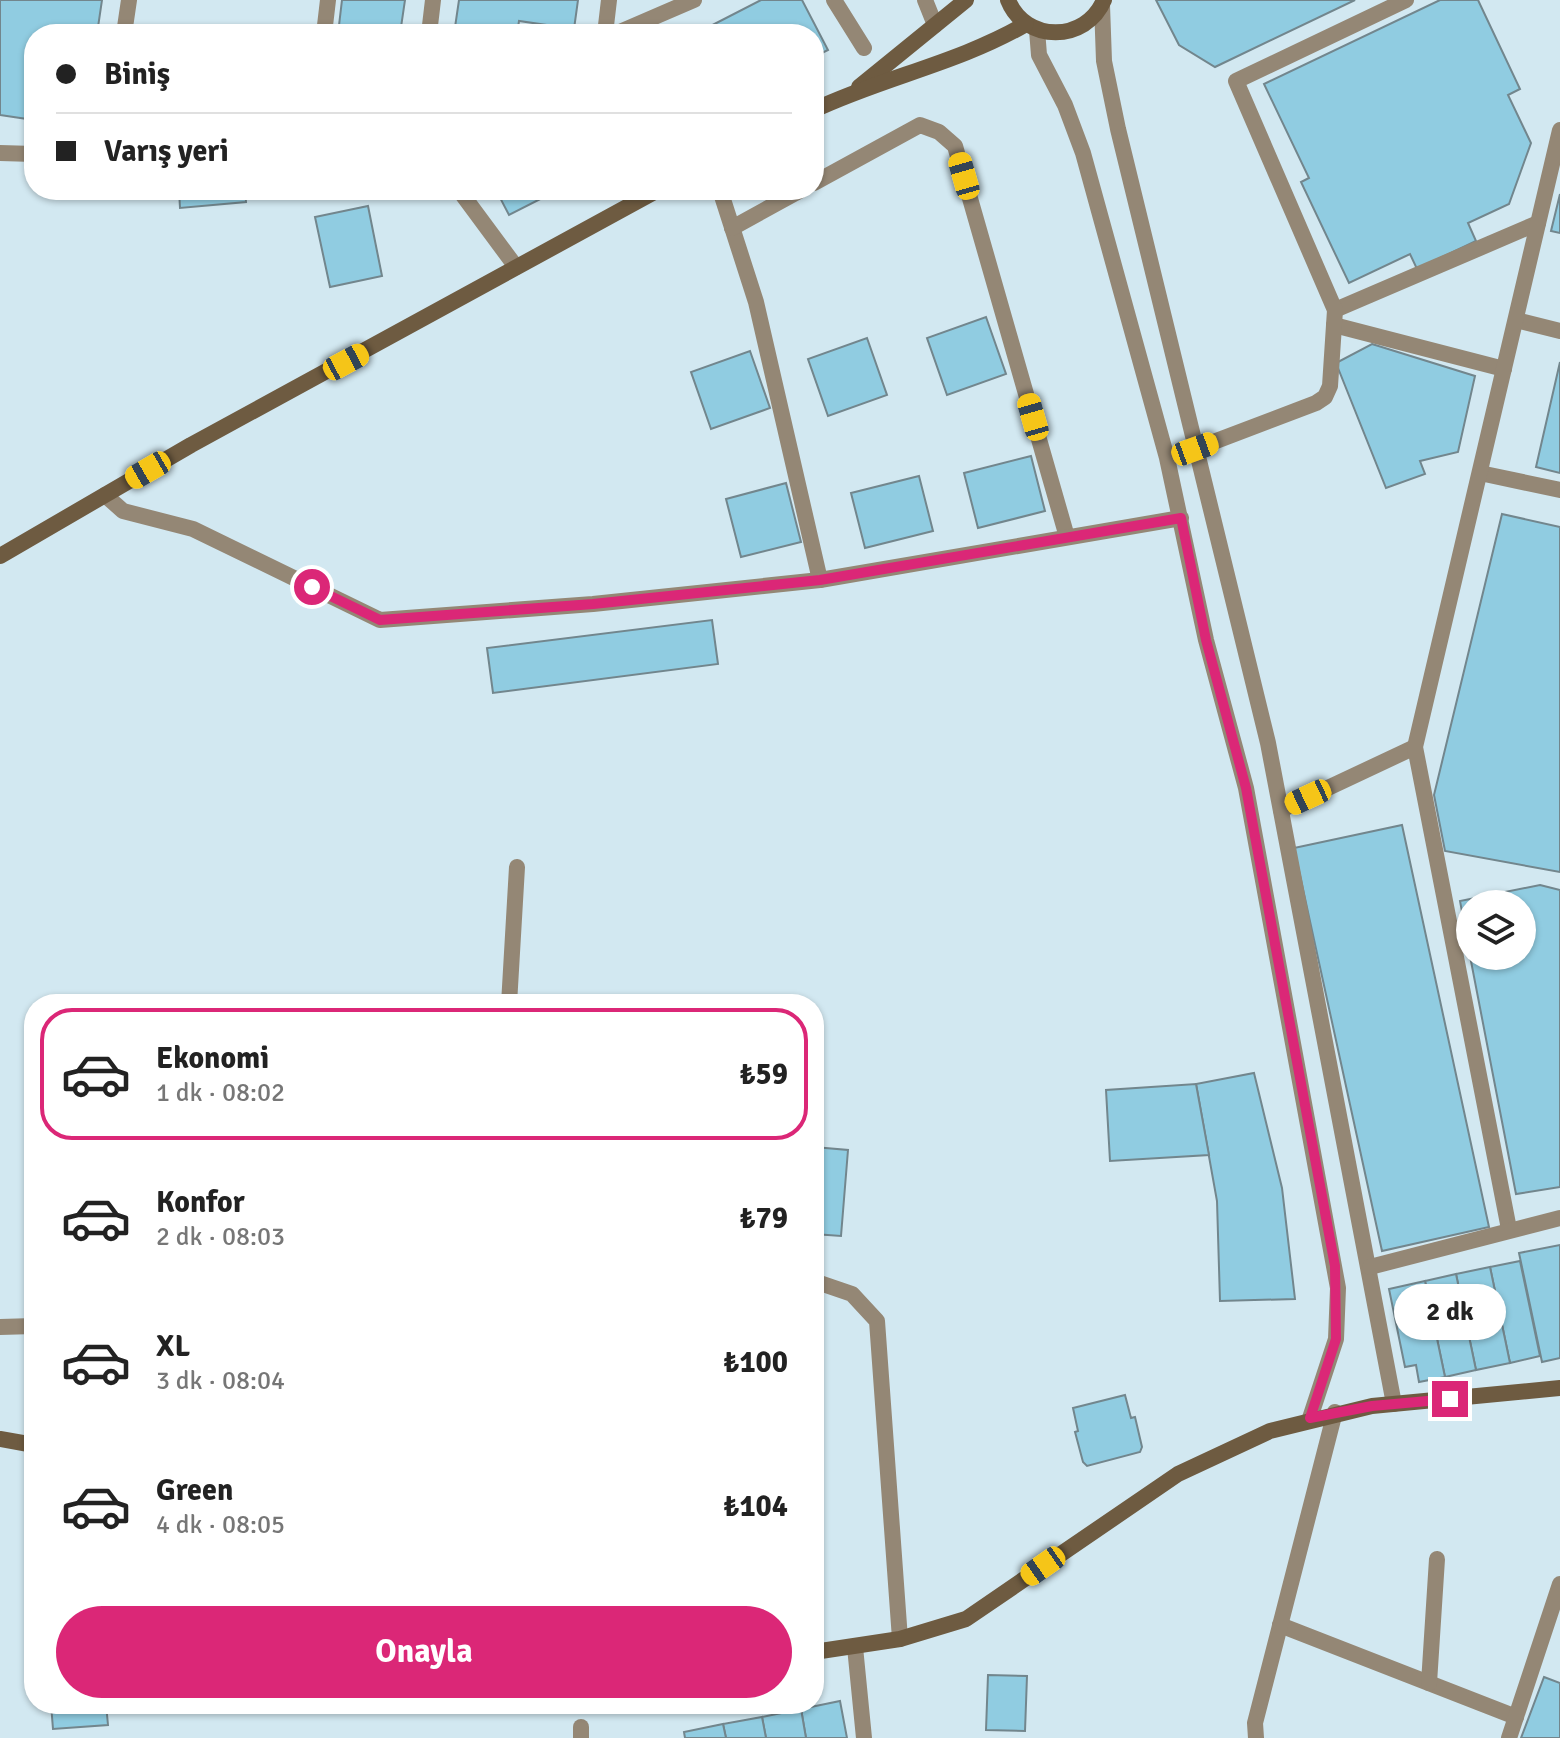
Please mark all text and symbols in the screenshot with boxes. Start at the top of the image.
text: Biniş [104,56,170,93]
text: Varış yeri [104,133,229,170]
car [946,150,982,202]
car [319,340,373,384]
car [1015,391,1051,443]
car [1168,430,1222,468]
car [121,448,175,492]
route start [294,569,330,605]
car [1281,776,1335,818]
map controls [1456,890,1536,970]
button: layers [1456,890,1536,970]
icon: car [60,1038,132,1110]
text: Ekonomi [156,1040,269,1077]
text: ₺59 [739,1056,788,1093]
text: 1 dk · 08:02 [156,1077,285,1109]
icon: car [60,1182,132,1254]
text: Konfor [156,1184,245,1221]
text: ₺79 [739,1200,788,1237]
text: 2 dk · 08:03 [156,1221,285,1253]
callout: 2 dk [1394,1283,1506,1339]
text: 2 dk [1426,1296,1474,1328]
icon: car [60,1326,132,1398]
text: XL [156,1328,190,1365]
text: ₺100 [723,1344,788,1381]
text: 3 dk · 08:04 [156,1365,285,1397]
route end [1432,1381,1468,1417]
icon: car [60,1470,132,1542]
text: Green [156,1472,233,1509]
text: ₺104 [723,1488,788,1525]
text: 4 dk · 08:05 [156,1509,285,1541]
car [1016,1542,1070,1590]
button: Onayla [56,1606,792,1698]

